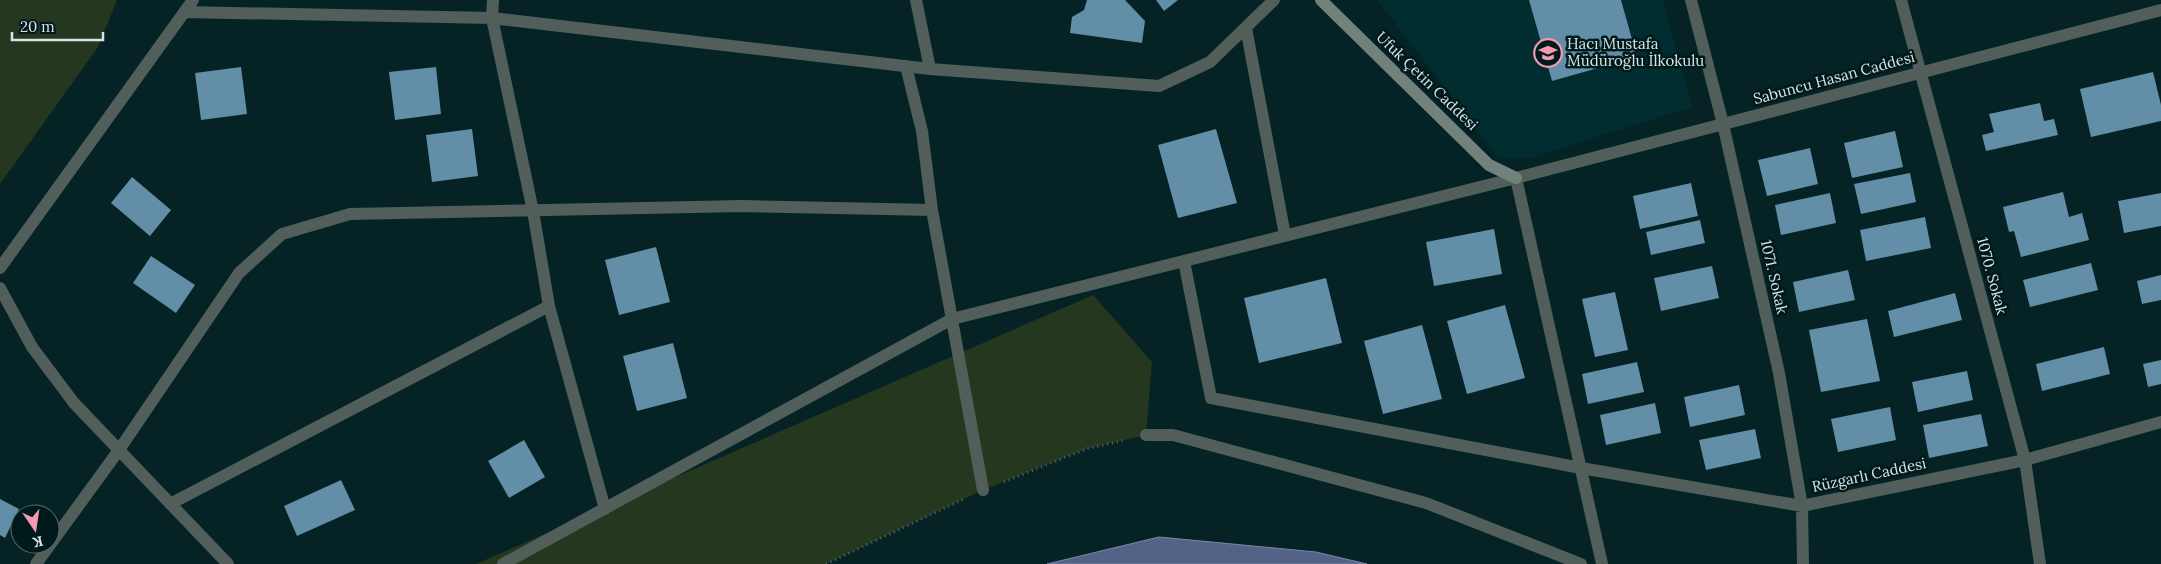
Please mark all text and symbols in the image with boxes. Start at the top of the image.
scale bar [12,10,104,42]
text: 20 m [20,17,55,36]
street label: Ufuk Çetin Caddesi [1372,27,1482,134]
place label: Hacı Mustafa Müdüroğlu İlkokulu [1567,34,1704,70]
school or university icon: Hacı Mustafa Müdüroğlu İlkokulu [1533,38,1563,68]
street label: Sabuncu Hasan Caddesi [1751,47,1917,108]
street label: 1070. Sokak [1973,235,2012,317]
street label: 1071. Sokak [1757,238,1792,316]
street label: Rüzgarlı Caddesi [1810,453,1928,496]
north arrow [10,504,60,554]
text: K [31,532,45,552]

